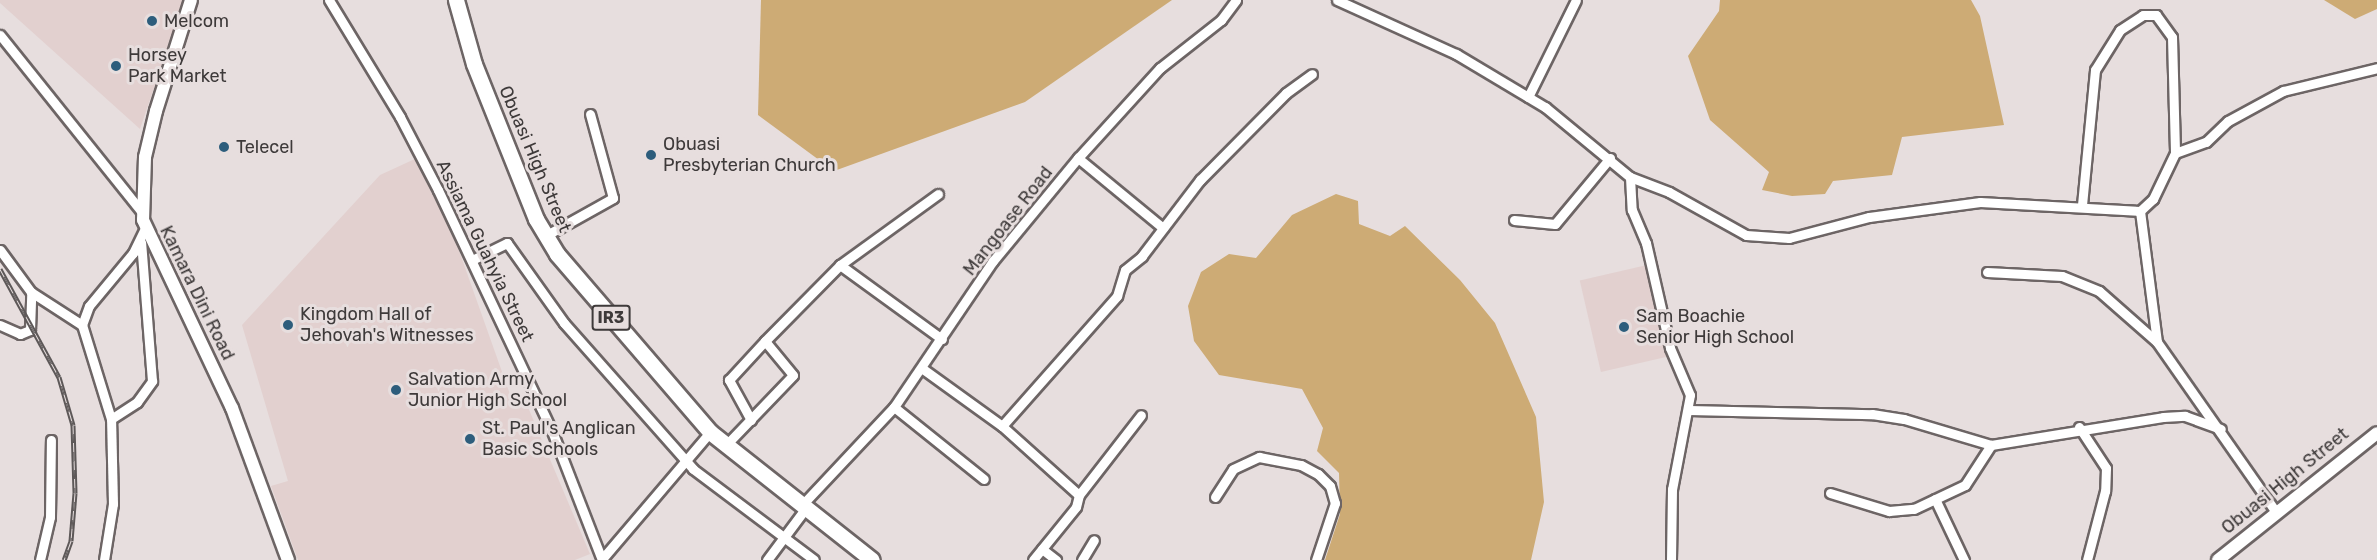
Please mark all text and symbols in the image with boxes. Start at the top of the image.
place label: Melcom [164,10,229,32]
marker: Melcom [145,14,159,28]
place label: Horsey Park Market [128,45,227,88]
marker: Horsey Park Market [109,59,123,73]
street label: Obuasi High Street [494,83,576,235]
place label: Obuasi Presbyterian Church [663,134,836,176]
place label: Telecel [236,136,294,158]
marker: Telecel [217,140,231,154]
marker: Obuasi Presbyterian Church [644,148,658,162]
street label: Assiama Guahyia Street [432,157,538,345]
street label: Mangoase Road [959,162,1057,280]
street label: Kamara Dini Road [155,222,239,364]
place label: Kingdom Hall of Jehovah's Witnesses [300,304,474,346]
road number: IR3 [592,305,630,331]
place label: Sam Boachie Senior High School [1636,306,1795,348]
marker: Kingdom Hall of Jehovah's Witnesses [281,318,295,332]
marker: Sam Boachie Senior High School [1617,320,1631,334]
place label: Salvation Army Junior High School [408,369,567,412]
marker: Salvation Army Junior High School [389,383,403,397]
place label: St. Paul's Anglican Basic Schools [482,418,636,460]
street label: Obuasi High Street [2217,423,2353,539]
marker: St. Paul's Anglican Basic Schools [463,432,477,446]

